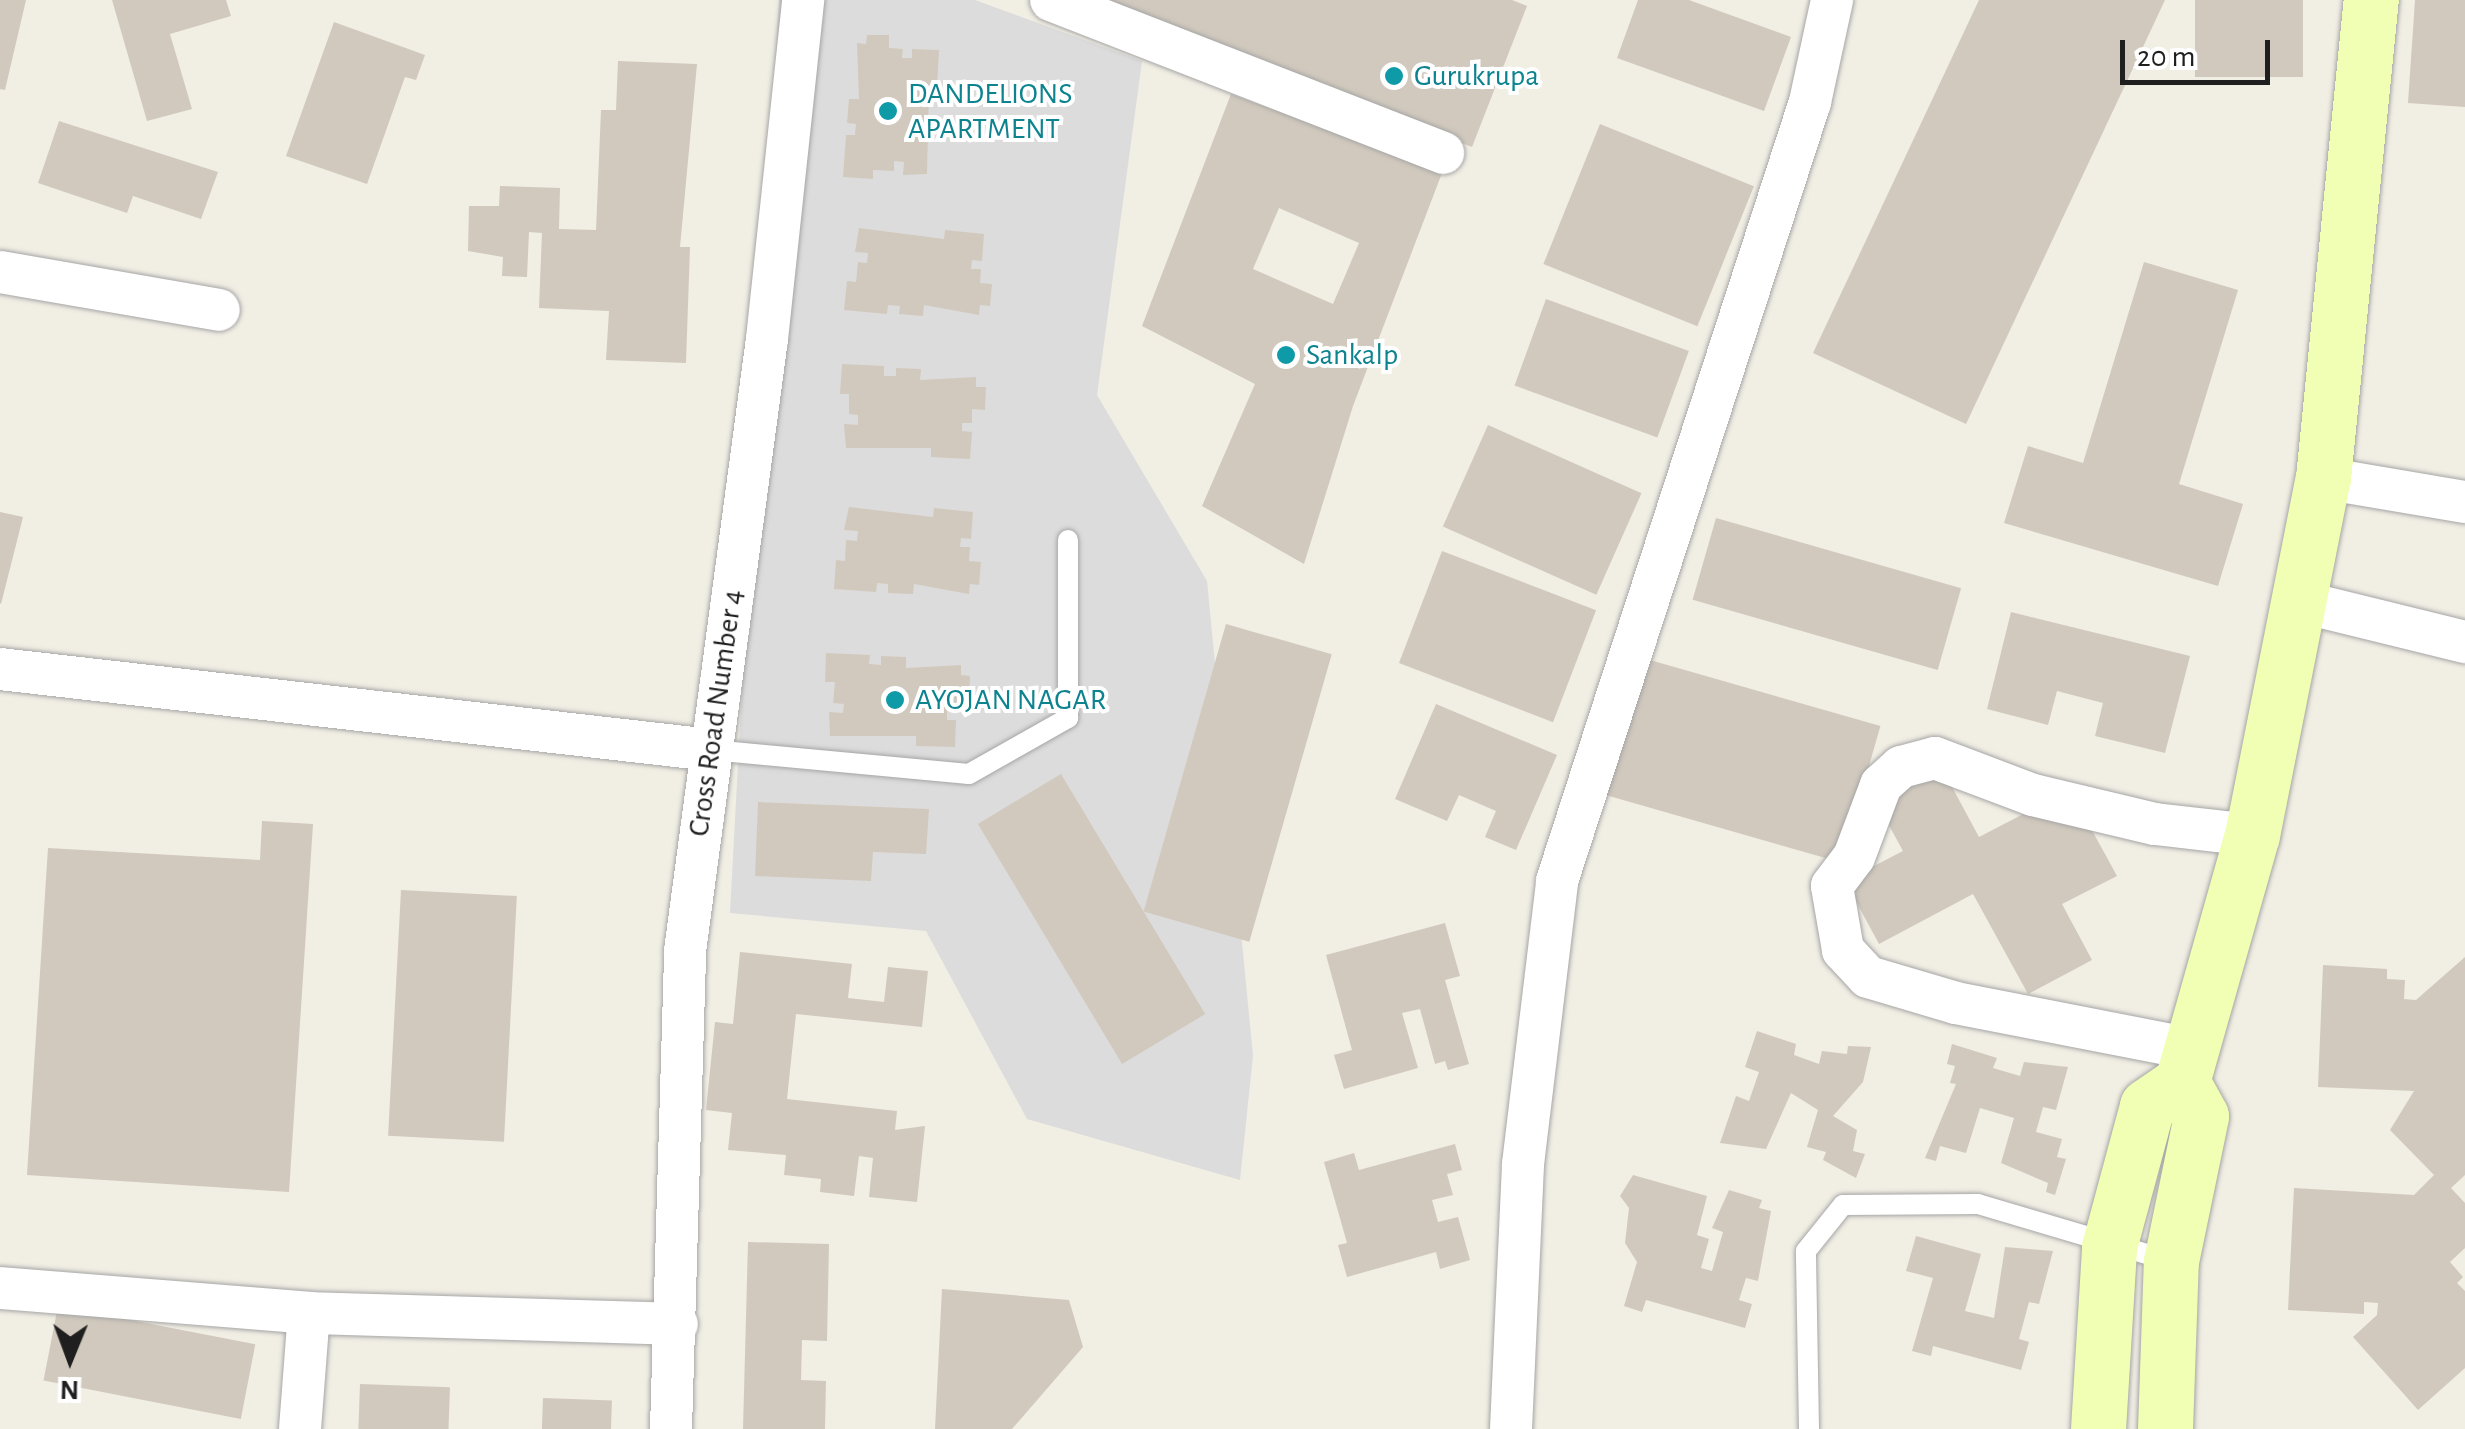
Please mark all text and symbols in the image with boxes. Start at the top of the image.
scale bar [2125,20,2275,82]
text: 20 m [2137,42,2195,72]
place label: Gurukrupa [1414,58,1539,94]
marker: Gurukrupa [1383,65,1405,87]
place label: DANDELIONS APARTMENT [908,76,1072,146]
marker: DANDELIONS APARTMENT [877,100,899,122]
place label: Sankalp [1306,337,1398,373]
marker: Sankalp [1275,344,1297,366]
street label: Cross Road Number 4 [681,587,751,839]
place label: AYOJAN NAGAR [915,682,1106,718]
marker: AYOJAN NAGAR [884,689,906,711]
north arrow [20,1309,120,1409]
text: N [59,1375,79,1403]

